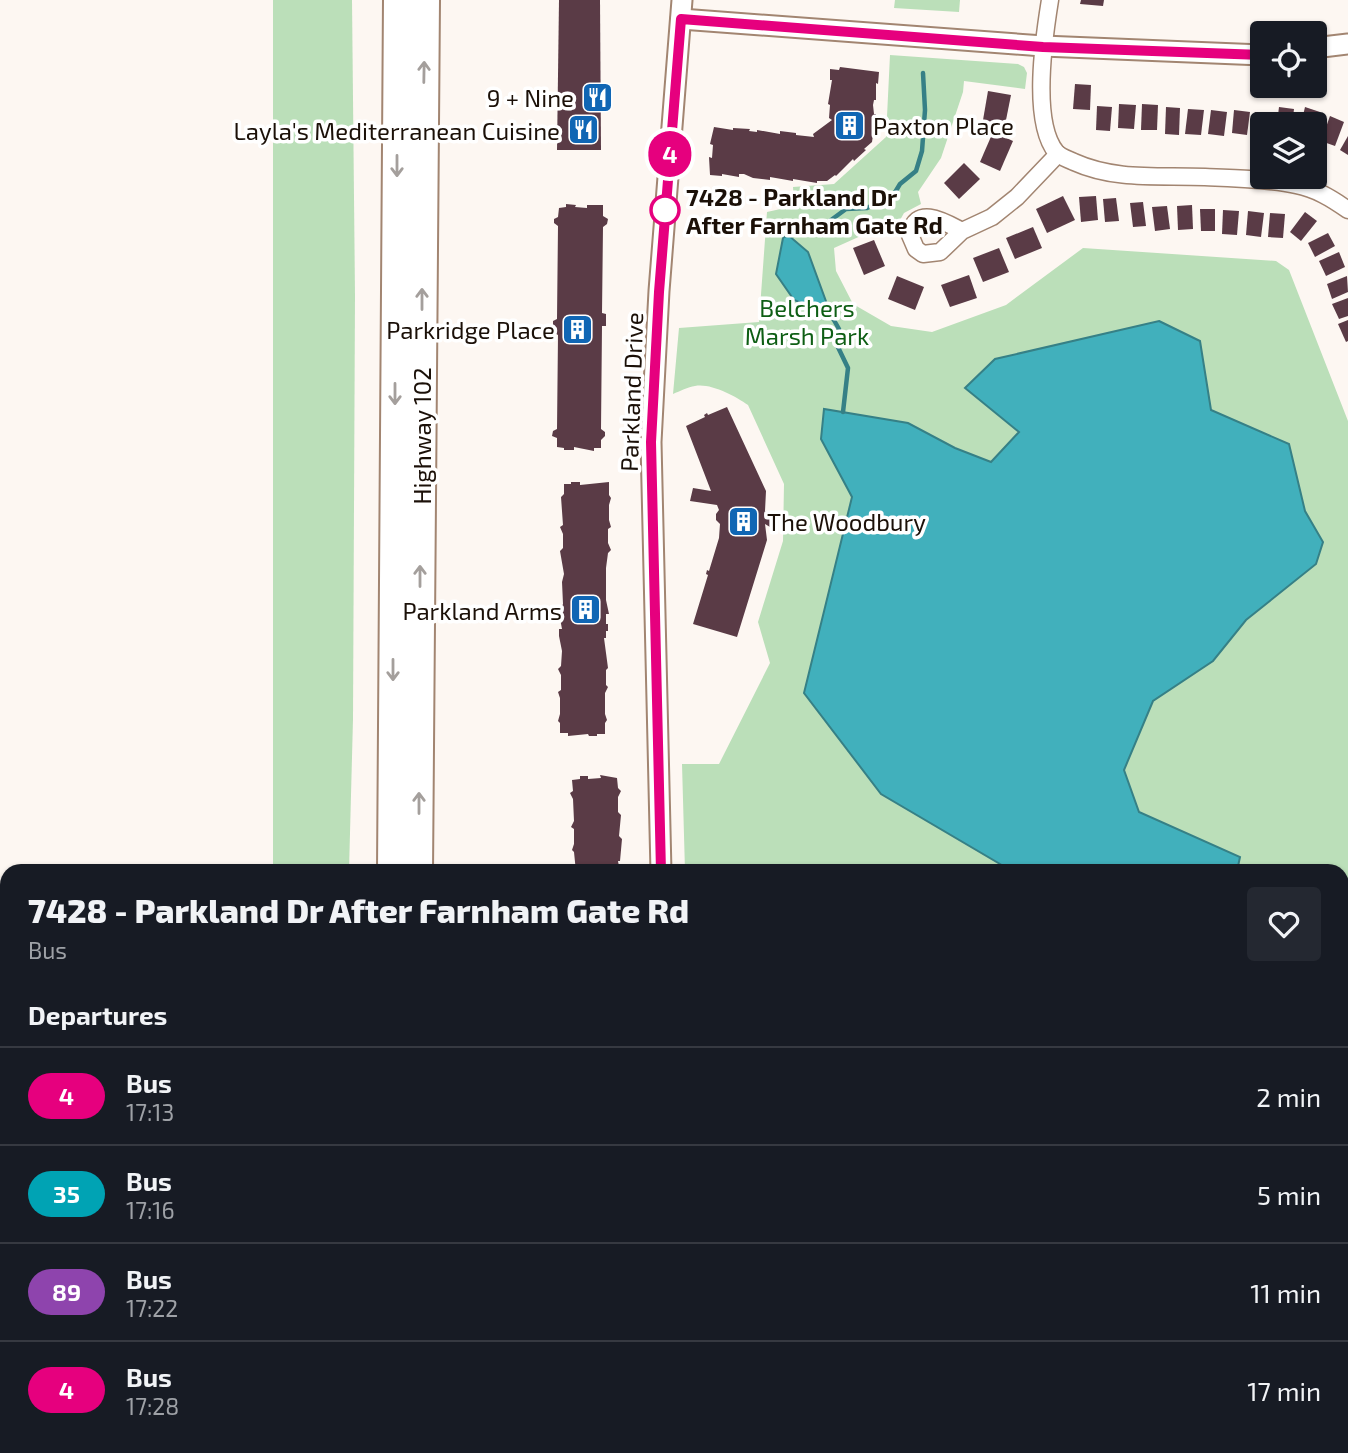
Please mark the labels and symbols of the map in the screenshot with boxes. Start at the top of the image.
one-way arrow [417,61,431,84]
restaurant icon: 9 + Nine [580,80,614,114]
place label: 9 + Nine [487,83,574,112]
building icon: Paxton Place [833,108,867,142]
place label: Paxton Place [873,111,1014,140]
restaurant icon: Layla's Mediterranean Cuisine [566,113,600,147]
place label: Layla's Mediterranean Cuisine [234,116,560,145]
line badge: 4 [647,131,693,177]
one-way arrow [390,154,404,177]
place label: 7428 - Parkland Dr After Farnham Gate Rd [686,182,943,239]
marker: 7428 - Parkland Dr After Farnham Gate Rd [650,195,680,225]
one-way arrow [415,288,429,311]
park label: Belchers Marsh Park [745,293,869,350]
building icon: Parkridge Place [561,312,595,346]
street label: Parkland Drive [614,312,648,472]
place label: Parkridge Place [386,315,555,344]
street label: Highway 102 [407,367,436,505]
one-way arrow [388,382,402,405]
building icon: The Woodbury [727,504,761,538]
place label: The Woodbury [767,507,926,536]
one-way arrow [413,565,427,588]
building icon: Parkland Arms [568,593,602,627]
place label: Parkland Arms [402,596,562,625]
one-way arrow [386,658,400,681]
one-way arrow [412,792,425,815]

